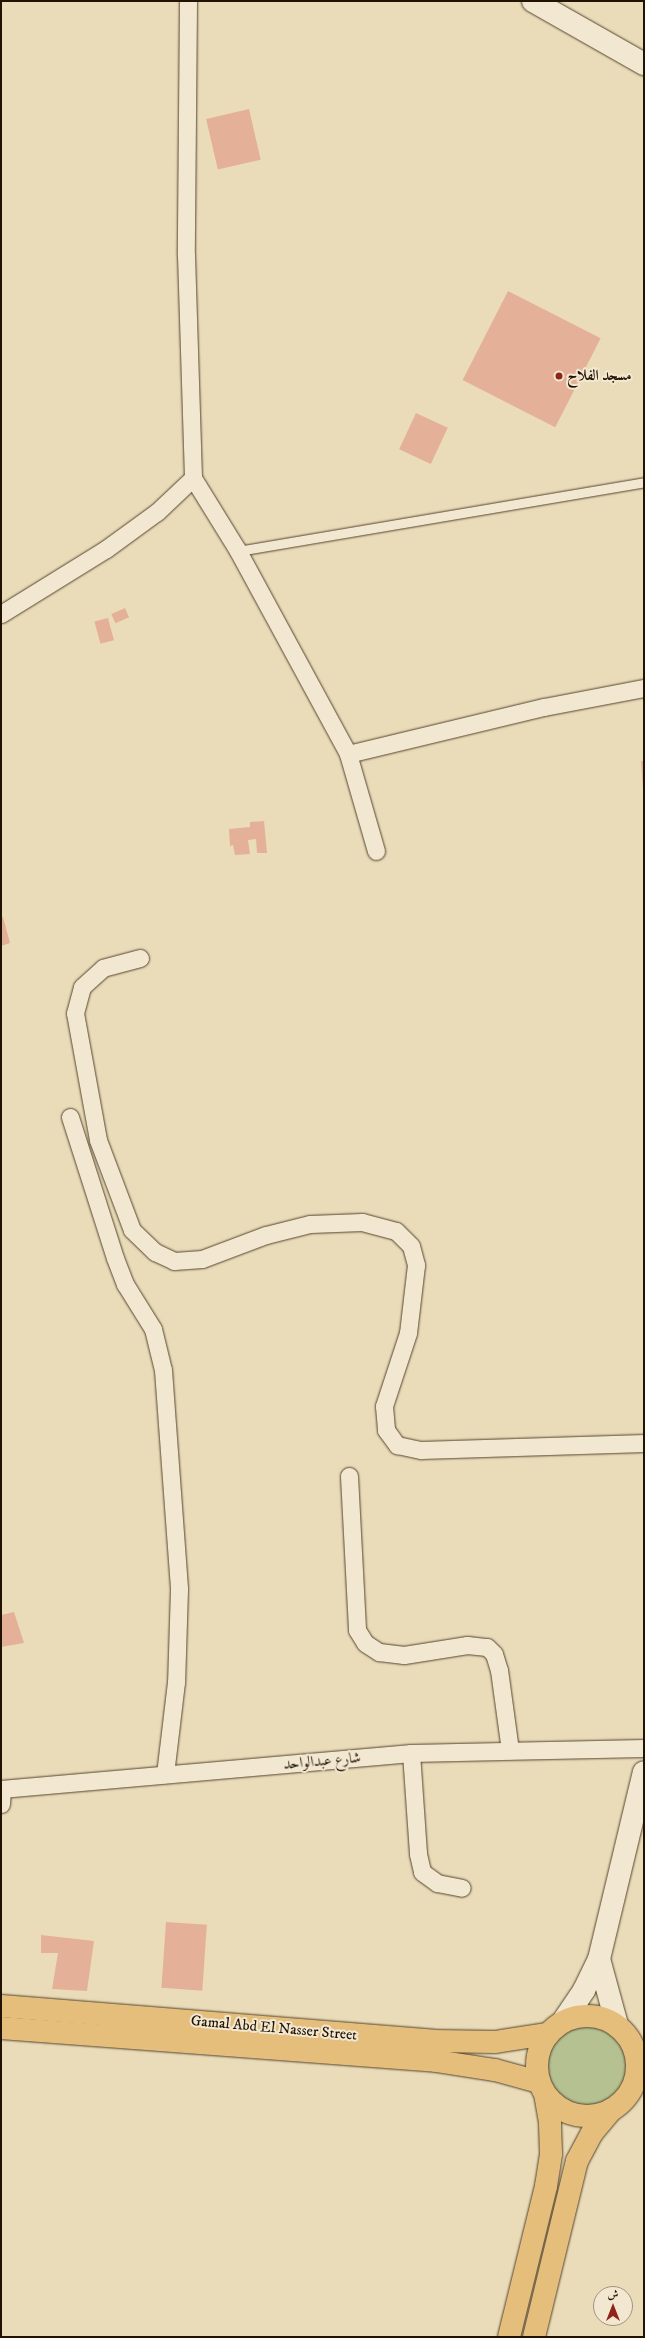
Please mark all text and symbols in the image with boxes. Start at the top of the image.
place label: مسجد الفلاح [567,367,631,385]
marker: مسجد الفلاح [554,371,564,381]
street label: شارع عبدالواحد [283,1749,361,1773]
street label: Gamal Abd El Nasser Street [190,2012,358,2044]
north arrow [593,2286,633,2326]
text: ش [608,2288,618,2302]

